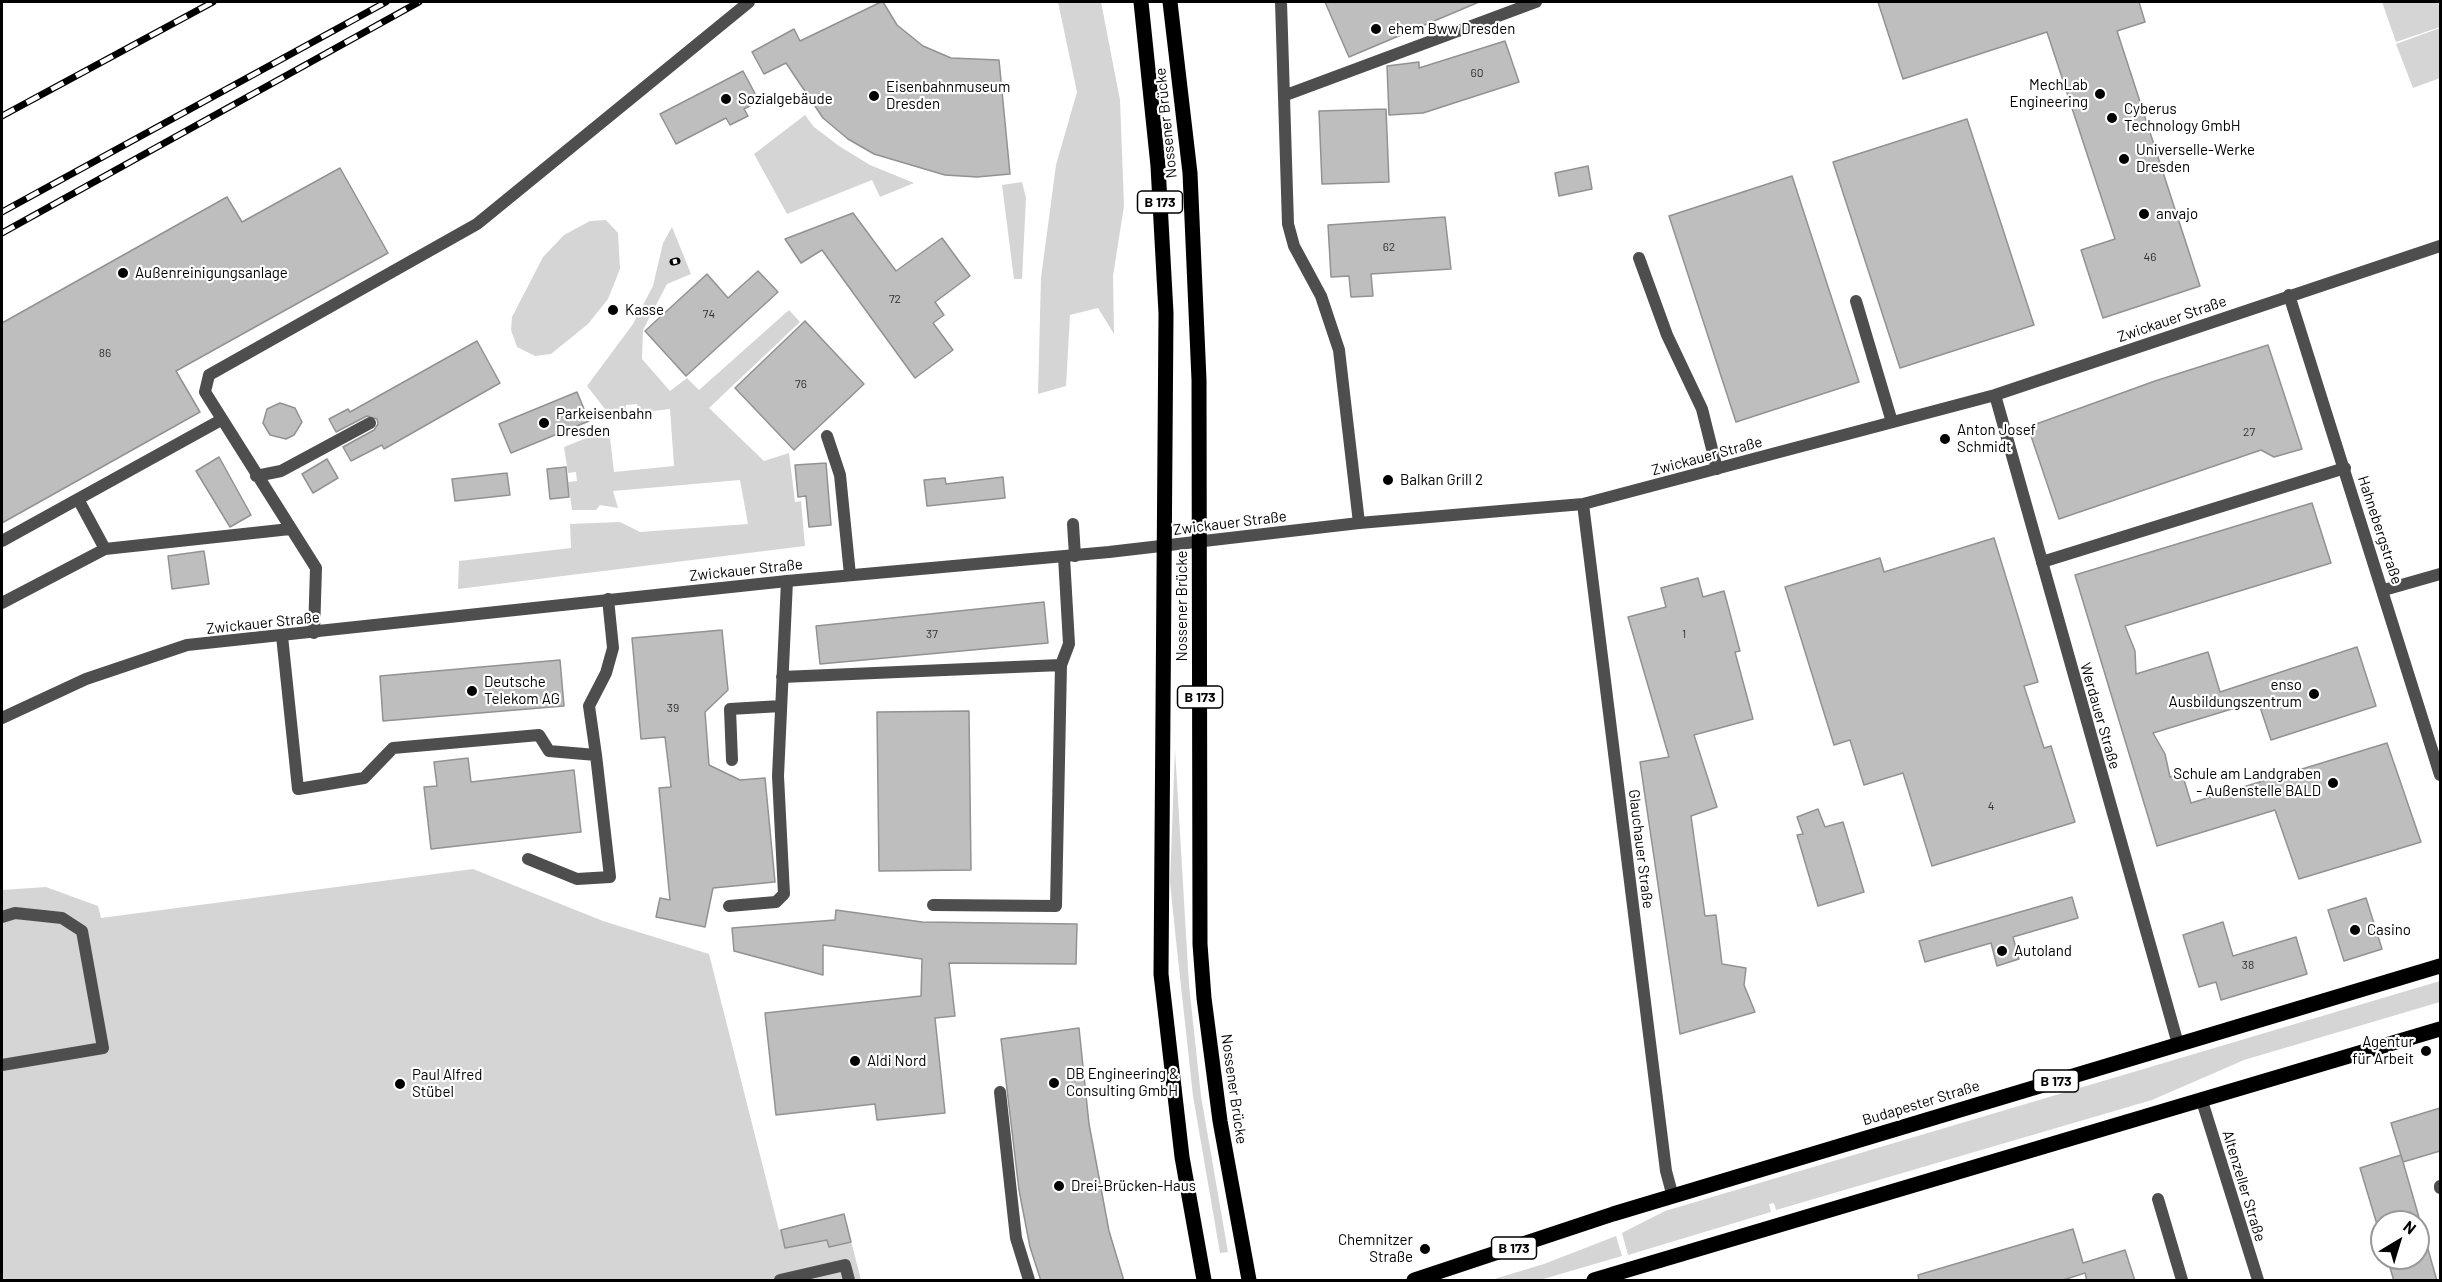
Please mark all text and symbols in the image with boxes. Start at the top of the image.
place label: ehem Bww Dresden [1388,20,1515,38]
marker: ehem Bww Dresden [1369,22,1383,36]
house number: 60 [1471,66,1483,80]
street label: Nossener Brücke [1151,67,1181,179]
place label: MechLab Engineering [2010,76,2088,111]
place label: Eisenbahnmuseum Dresden [886,78,1010,113]
marker: MechLab Engineering [2093,87,2107,101]
marker: Eisenbahnmuseum Dresden [867,89,881,103]
place label: Sozialgebäude [738,90,833,108]
marker: Sozialgebäude [719,92,733,106]
place label: Cyberus Technology GmbH [2124,100,2241,135]
marker: Cyberus Technology GmbH [2105,111,2119,125]
place label: Universelle-Werke Dresden [2136,141,2255,176]
marker: Universelle-Werke Dresden [2117,152,2131,166]
road number: B 173 [1138,191,1182,213]
place label: anvajo [2156,205,2198,223]
marker: anvajo [2137,207,2151,221]
house number: 62 [1383,240,1395,254]
house number: 46 [2144,250,2156,264]
place label: Außenreinigungsanlage [135,264,288,282]
marker: Außenreinigungsanlage [116,266,130,280]
house number: 72 [889,292,901,306]
street label: Zwickauer Straße [2115,292,2229,346]
place label: Kasse [625,301,664,319]
marker: Kasse [606,303,620,317]
house number: 74 [703,307,715,321]
house number: 86 [99,346,111,360]
house number: 76 [795,377,807,391]
place label: Parkeisenbahn Dresden [556,405,652,440]
marker: Parkeisenbahn Dresden [537,416,551,430]
place label: Anton Josef Schmidt [1957,421,2036,456]
house number: 27 [2243,425,2255,439]
marker: Anton Josef Schmidt [1938,432,1952,446]
street label: Zwickauer Straße [1650,433,1764,479]
place label: Balkan Grill 2 [1400,471,1483,489]
marker: Balkan Grill 2 [1381,473,1395,487]
street label: Hahnebergstraße [2354,474,2406,586]
street label: Zwickauer Straße [1172,507,1288,539]
street label: Nossener Brücke [1173,551,1191,661]
street label: Zwickauer Straße [688,555,804,585]
street label: Zwickauer Straße [205,608,321,638]
house number: 37 [926,627,938,641]
house number: 1 [1682,627,1686,641]
street label: Werdauer Straße [2076,661,2124,771]
place label: Deutsche Telekom AG [484,673,560,708]
place label: enso Ausbildungszentrum [2169,676,2302,711]
marker: Deutsche Telekom AG [465,684,479,698]
road number: B 173 [1178,686,1222,708]
marker: enso Ausbildungszentrum [2307,687,2321,701]
house number: 39 [667,701,679,715]
place label: Schule am Landgraben - Außenstelle BALD [2173,765,2321,800]
marker: Schule am Landgraben - Außenstelle BALD [2326,776,2340,790]
street label: Glauchauer Straße [1625,788,1657,910]
house number: 4 [1988,799,1994,813]
place label: Casino [2367,921,2411,939]
marker: Casino [2348,923,2362,937]
place label: Autoland [2014,942,2072,960]
marker: Autoland [1995,944,2009,958]
house number: 38 [2242,958,2254,972]
street label: Nossener Brücke [1217,1033,1251,1145]
place label: Agentur für Arbeit [2352,1033,2414,1068]
marker: Agentur für Arbeit [2419,1044,2433,1058]
place label: Aldi Nord [867,1052,926,1070]
marker: Aldi Nord [848,1054,862,1068]
place label: DB Engineering & Consulting GmbH [1066,1065,1179,1100]
place label: Paul Alfred Stübel [412,1066,482,1101]
road number: B 173 [2034,1070,2078,1092]
marker: DB Engineering & Consulting GmbH [1047,1076,1061,1090]
marker: Paul Alfred Stübel [393,1077,407,1091]
street label: Budapester Straße [1860,1077,1982,1129]
street label: Altenzeller Straße [2219,1128,2269,1244]
place label: Drei-Brücken-Haus [1071,1177,1196,1195]
marker: Drei-Brücken-Haus [1052,1179,1066,1193]
north arrow [2370,1210,2430,1270]
text: N [2400,1216,2420,1238]
place label: Chemnitzer Straße [1338,1231,1413,1266]
road number: B 173 [1492,1237,1537,1259]
marker: Chemnitzer Straße [1418,1242,1432,1256]

